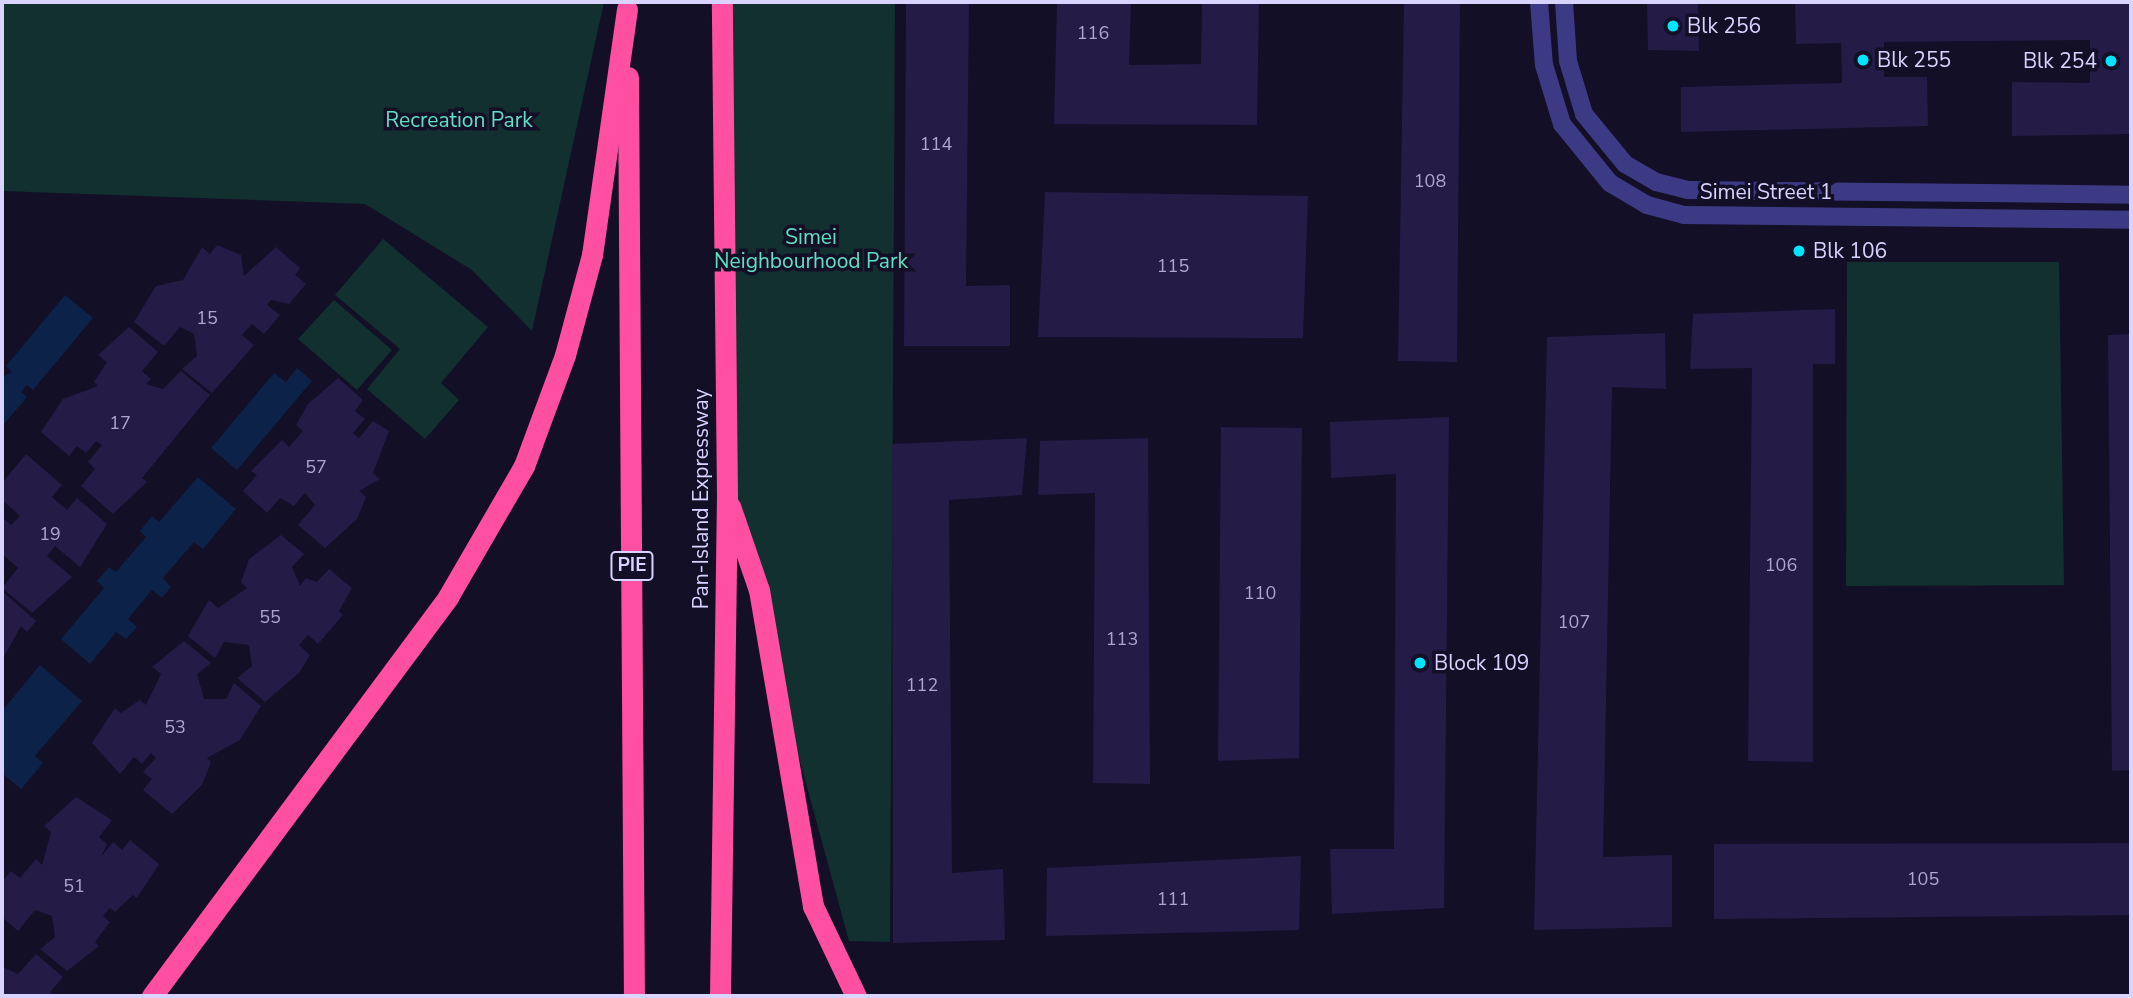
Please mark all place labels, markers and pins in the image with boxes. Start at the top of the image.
place label: Blk 256 [1687,13,1761,39]
marker: Blk 256 [1665,18,1681,34]
place label: Blk 255 [1877,47,1951,73]
place label: Blk 254 [2023,48,2097,74]
marker: Blk 255 [1855,52,1871,68]
marker: Blk 254 [2103,53,2119,69]
place label: Blk 106 [1813,238,1887,264]
marker: Blk 106 [1791,243,1807,259]
place label: Block 109 [1434,650,1529,676]
marker: Block 109 [1412,655,1428,671]

